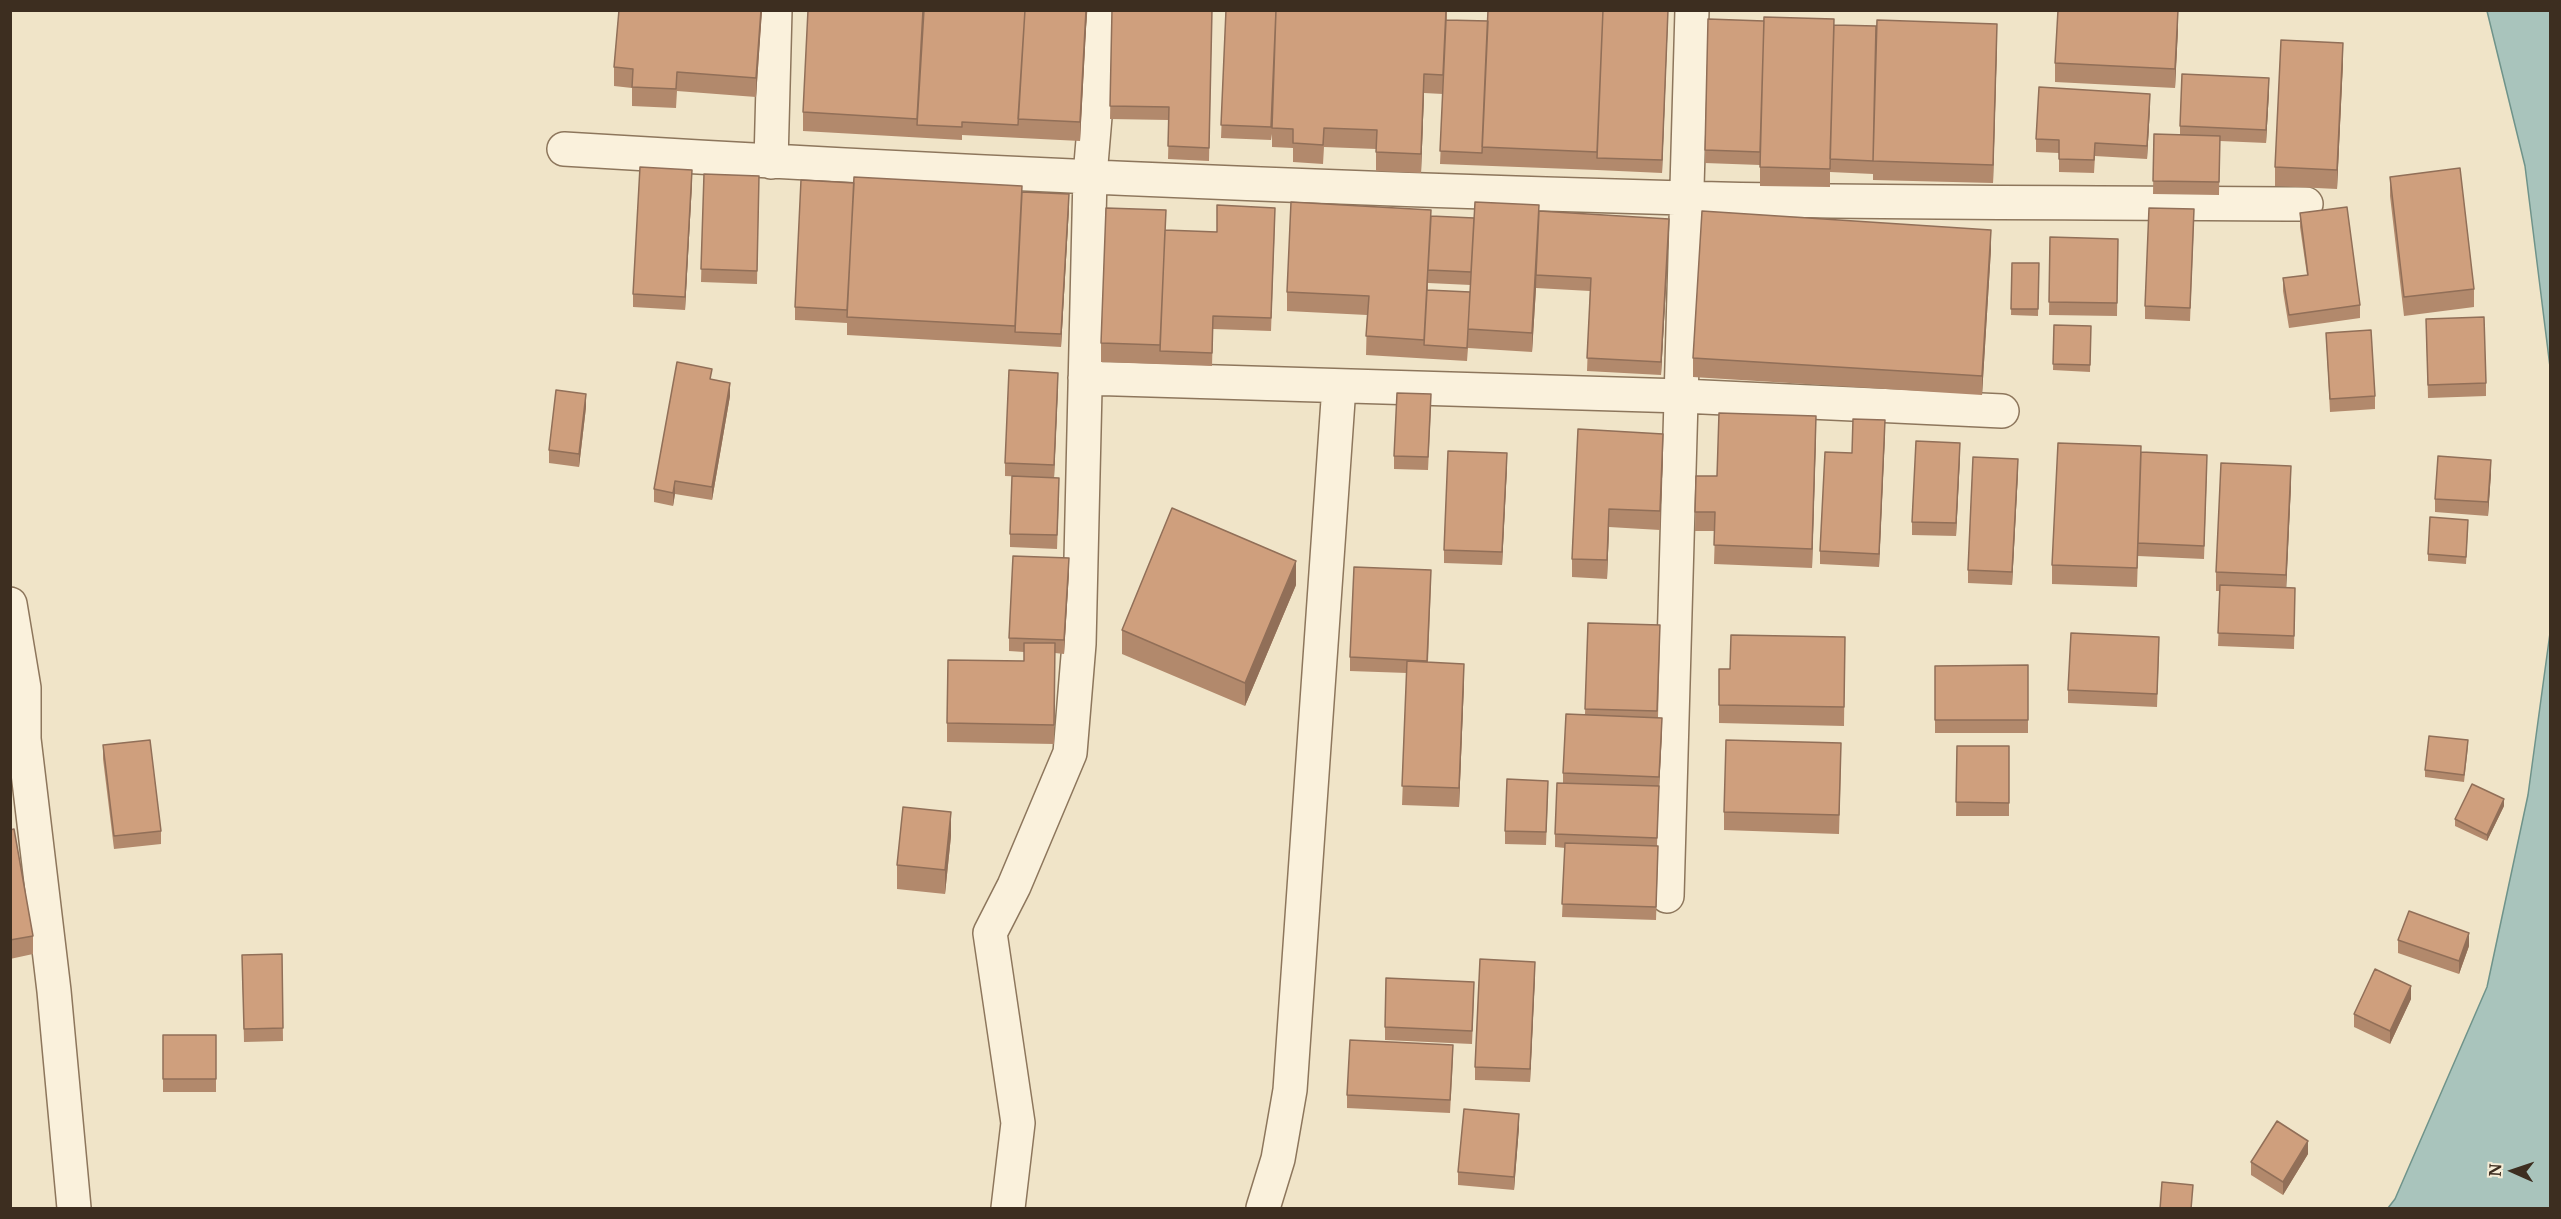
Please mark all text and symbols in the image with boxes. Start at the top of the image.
north arrow [2483,1141,2543,1201]
text: N [2485,1163,2505,1177]

